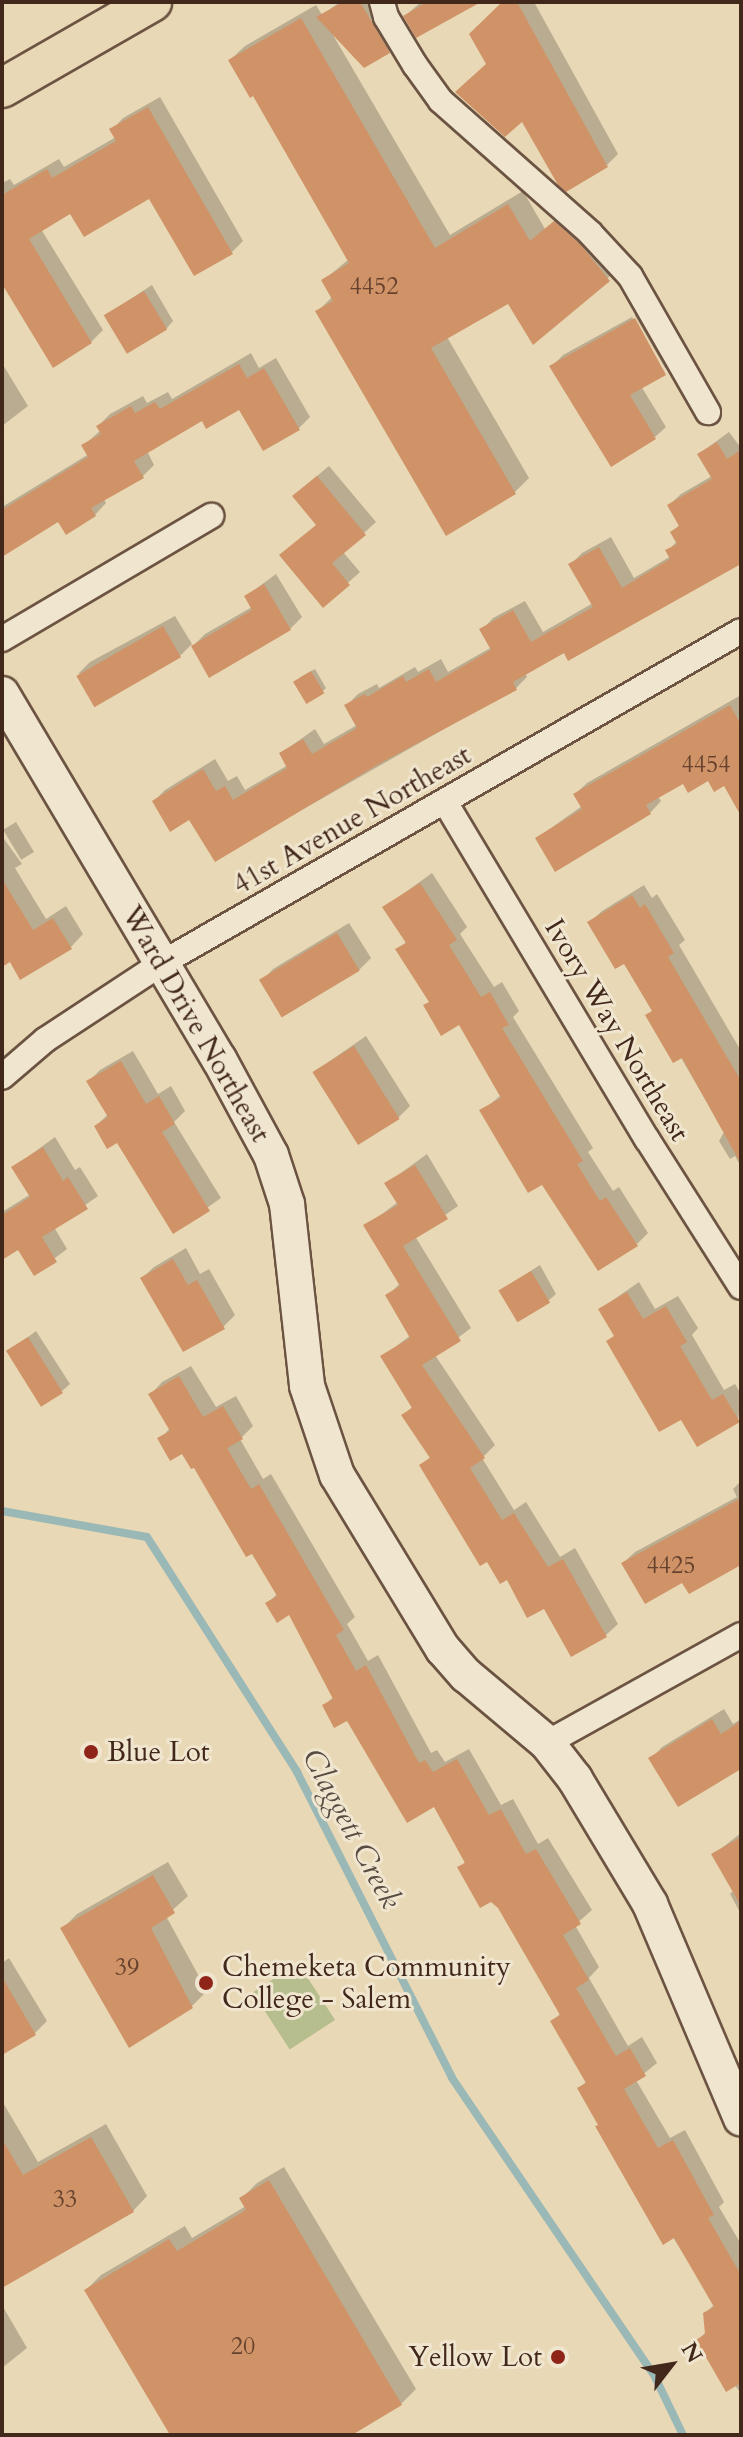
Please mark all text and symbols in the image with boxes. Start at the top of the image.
house number: 4452 [349,273,399,301]
street label: 41st Avenue Northeast [227,738,477,902]
house number: 4454 [681,751,731,779]
street label: Ward Drive Northeast [115,900,277,1148]
street label: Ivory Way Northeast [537,913,697,1147]
house number: 4425 [646,1552,696,1580]
place label: Blue Lot [107,1735,210,1769]
marker: Blue Lot [82,1743,100,1761]
water label: Claggett Creek [294,1743,408,1915]
place label: Chemeketa Community College - Salem [222,1950,511,2016]
house number: 39 [115,1954,139,1982]
marker: Chemeketa Community College - Salem [197,1974,215,1992]
house number: 33 [53,2186,77,2214]
north arrow [631,2325,711,2405]
house number: 20 [231,2333,255,2361]
text: N [674,2337,709,2369]
place label: Yellow Lot [408,2340,542,2374]
marker: Yellow Lot [549,2348,567,2366]

